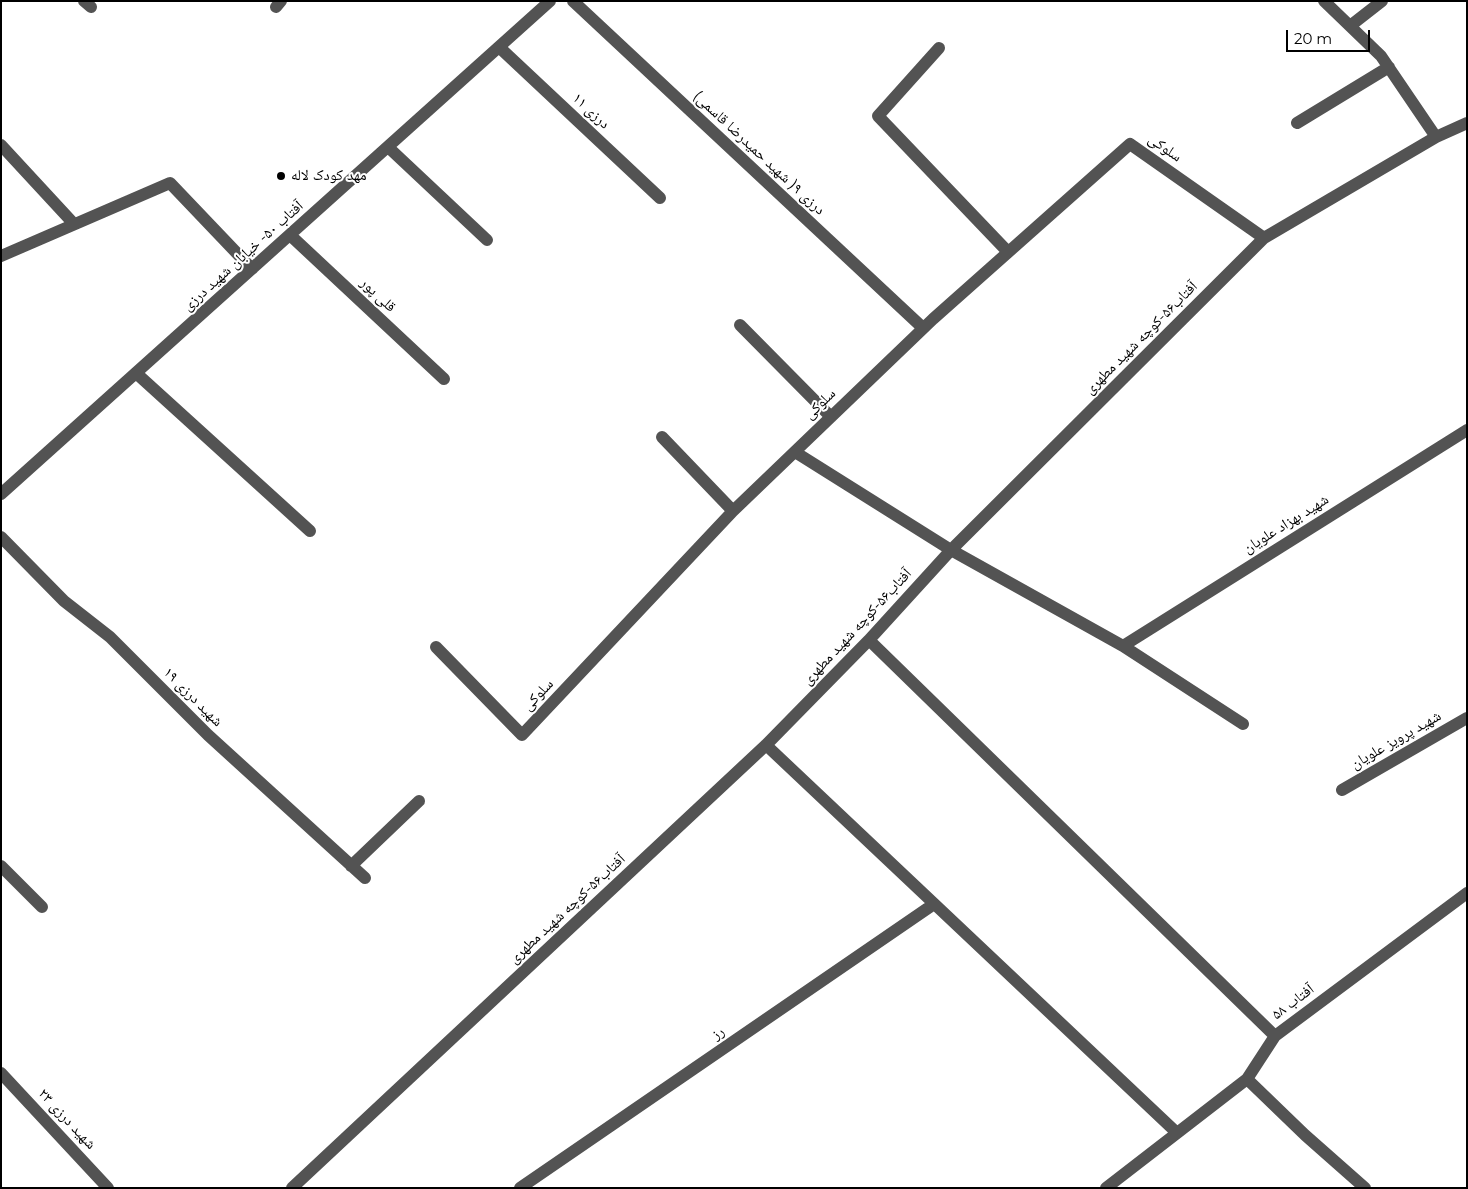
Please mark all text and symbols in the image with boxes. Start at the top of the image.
scale bar [1288,20,1372,52]
text: 20 m [1294,29,1332,48]
street label: درزی ۹( شهید حمیدرضا قاسمی) [689,87,829,219]
street label: درزی ۱۱ [569,89,613,133]
street label: سلوکی [1145,130,1185,166]
place label: مهد کودک لاله [291,167,367,185]
marker: مهد کودک لاله [275,170,287,182]
street label: آفتاب ۵۰- خیابان شهید درزی [179,197,307,315]
street label: قلی پور [356,274,400,316]
street label: آفتاب۵۶-كوچه شهيد مطهری [1081,278,1201,398]
street label: سلوکی [800,385,840,423]
street label: شهید بهزاد علویان [1240,490,1332,558]
street label: آفتاب۵۶-كوچه شهيد مطهری [798,565,916,689]
street label: شهید درزی ۱۹ [160,664,226,730]
street label: سلوکی [519,675,557,715]
street label: شهید پرویز علویان [1348,707,1444,773]
street label: آفتاب۵۶-كوچه شهيد مطهری [505,850,629,968]
street label: آفتاب ۵۸ [1268,980,1318,1024]
street label: رز [708,1022,728,1044]
street label: شهید درزی ۲۳ [34,1085,100,1153]

